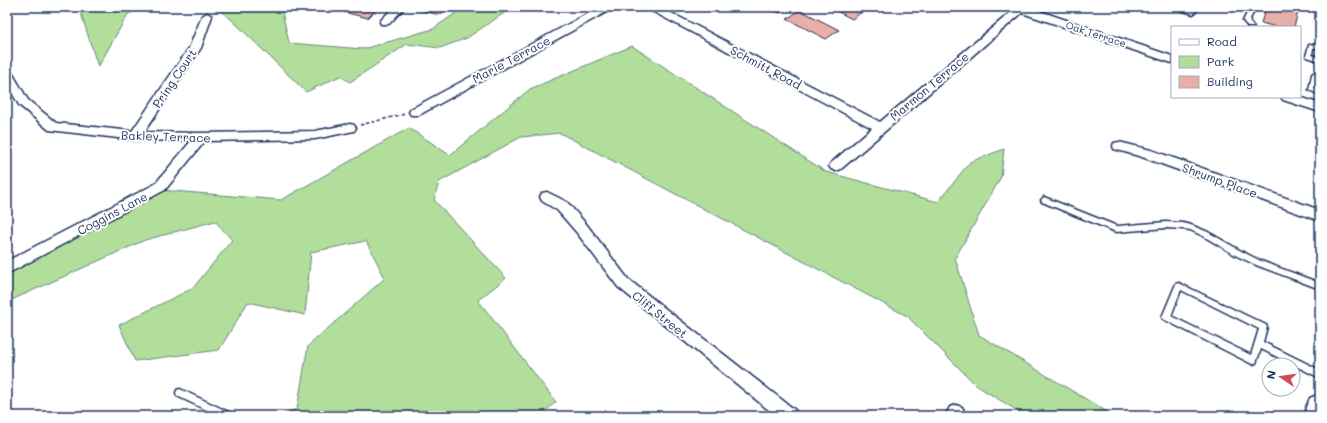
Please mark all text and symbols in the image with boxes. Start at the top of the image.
street label: Oak Terrace [1064,18,1128,50]
legend [1171,26,1301,98]
street label: Marie Terrace [469,32,553,86]
text: Road [1207,33,1237,49]
street label: Schmitt Road [728,42,805,93]
street label: Pring Court [148,45,200,111]
street label: Marmon Terrace [886,48,972,124]
text: Park [1207,53,1234,69]
text: Building [1207,73,1253,89]
street label: Bakley Terrace [121,126,211,146]
street label: Shrump Place [1180,159,1260,201]
street label: Coggins Lane [74,188,150,238]
street label: Cliff Street [629,287,691,341]
north arrow [1261,357,1301,397]
text: N [1263,369,1279,380]

